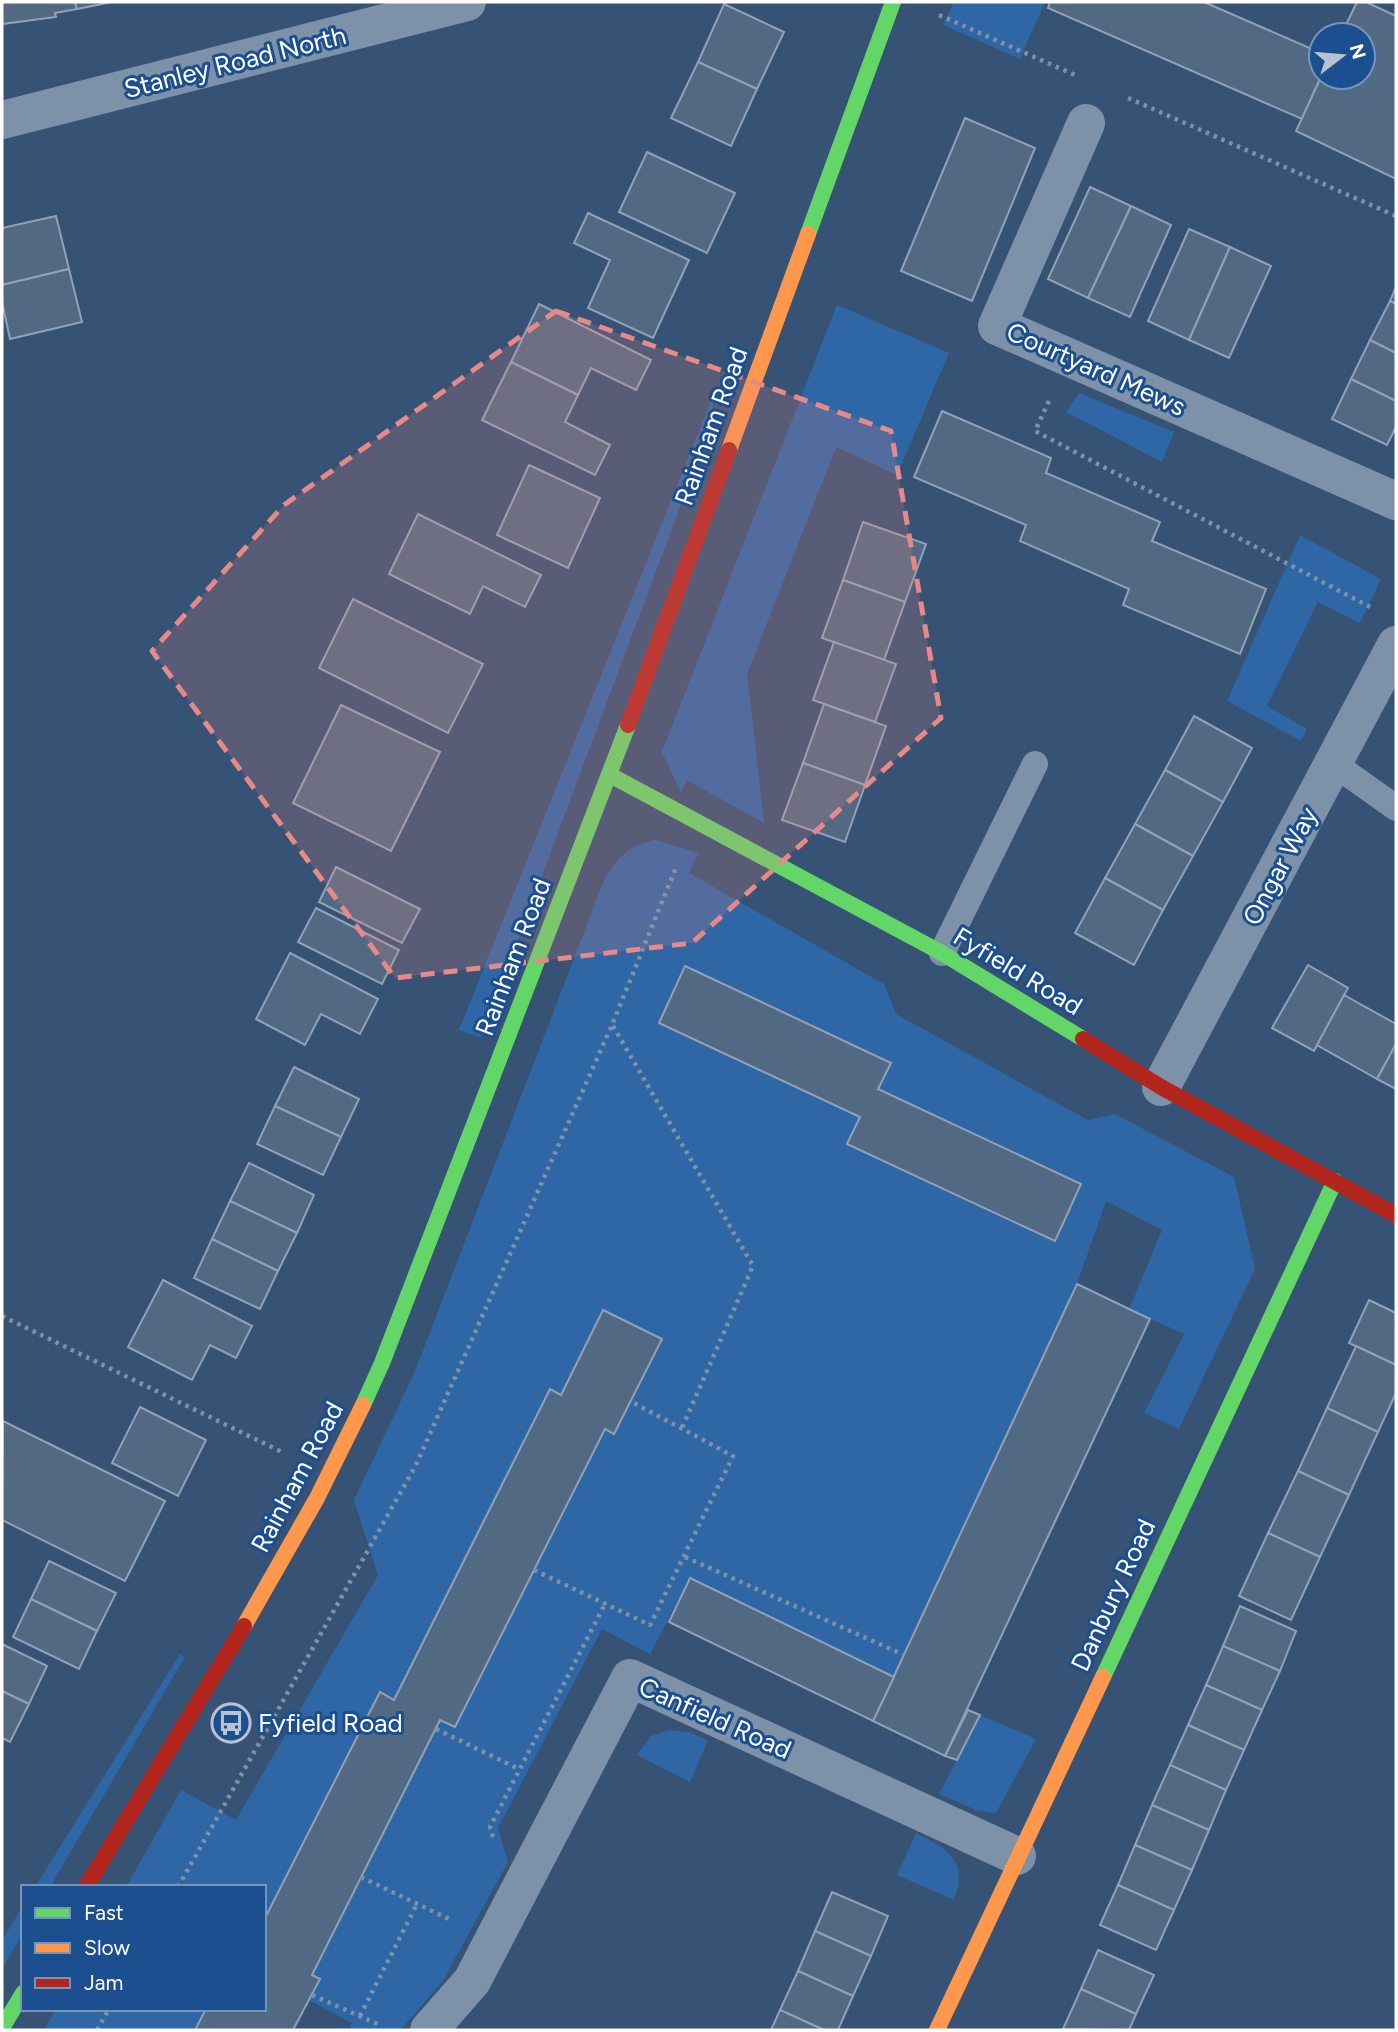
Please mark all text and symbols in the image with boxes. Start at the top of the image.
street label: Stanley Road North [121,19,349,105]
north arrow [1307,21,1377,91]
text: N [1345,41,1371,62]
street label: Courtyard Mews [1002,315,1190,423]
street label: Rainham Road [668,342,754,510]
street label: Ongar Way [1236,801,1325,930]
street label: Rainham Road [468,874,558,1040]
street label: Fyfield Road [948,920,1088,1022]
street label: Rainham Road [244,1396,350,1558]
street label: Danbury Road [1064,1514,1162,1676]
street label: Canfield Road [634,1670,796,1766]
bus stop icon: Fyfield Road [210,1702,252,1744]
place label: Fyfield Road [258,1707,403,1739]
legend [21,1885,266,2011]
text: Fast [84,1900,124,1925]
text: Slow [84,1935,130,1960]
text: Jam [84,1970,123,1995]

